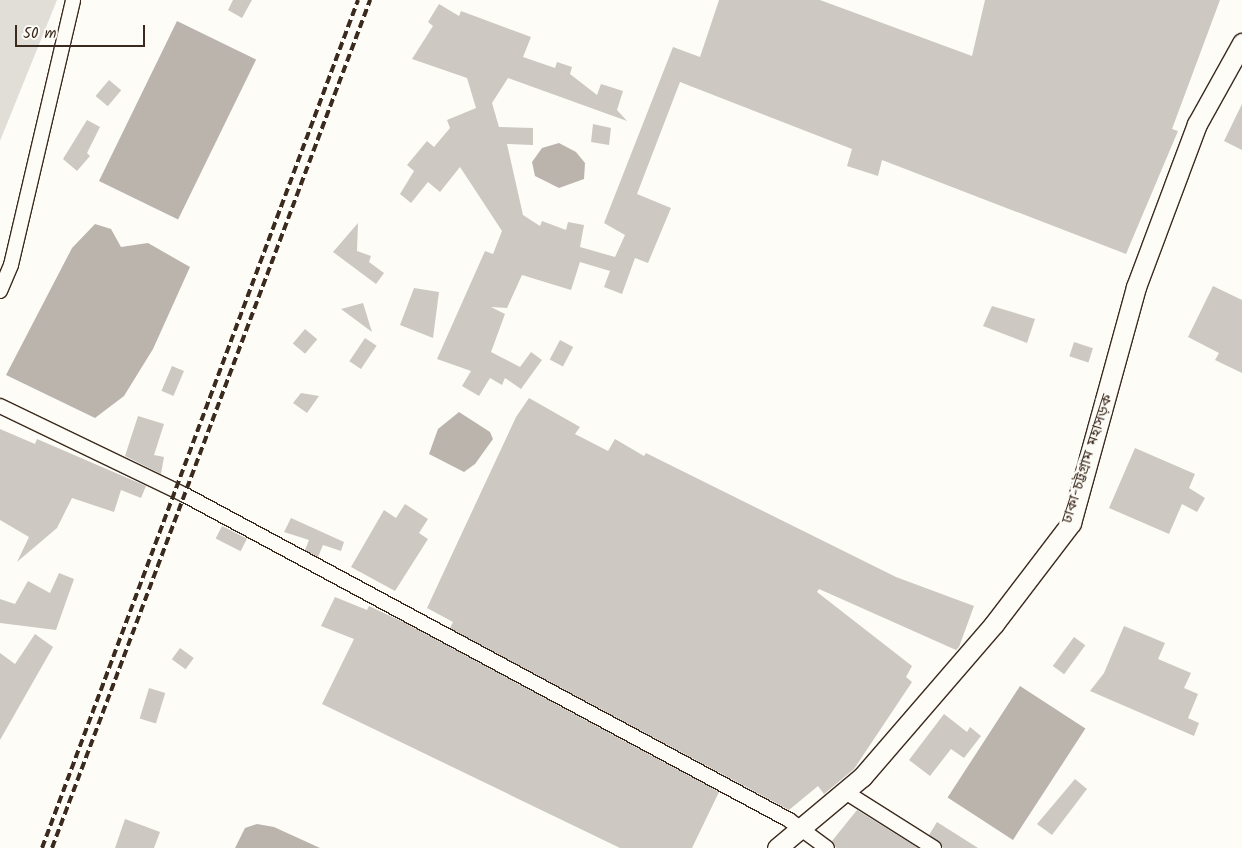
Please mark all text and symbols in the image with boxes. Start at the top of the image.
scale bar [18,15,148,47]
text: 50 m [23,22,57,46]
street label: ঢাকা-চট্টগ্রাম মহাসড়ক [1059,392,1117,526]

